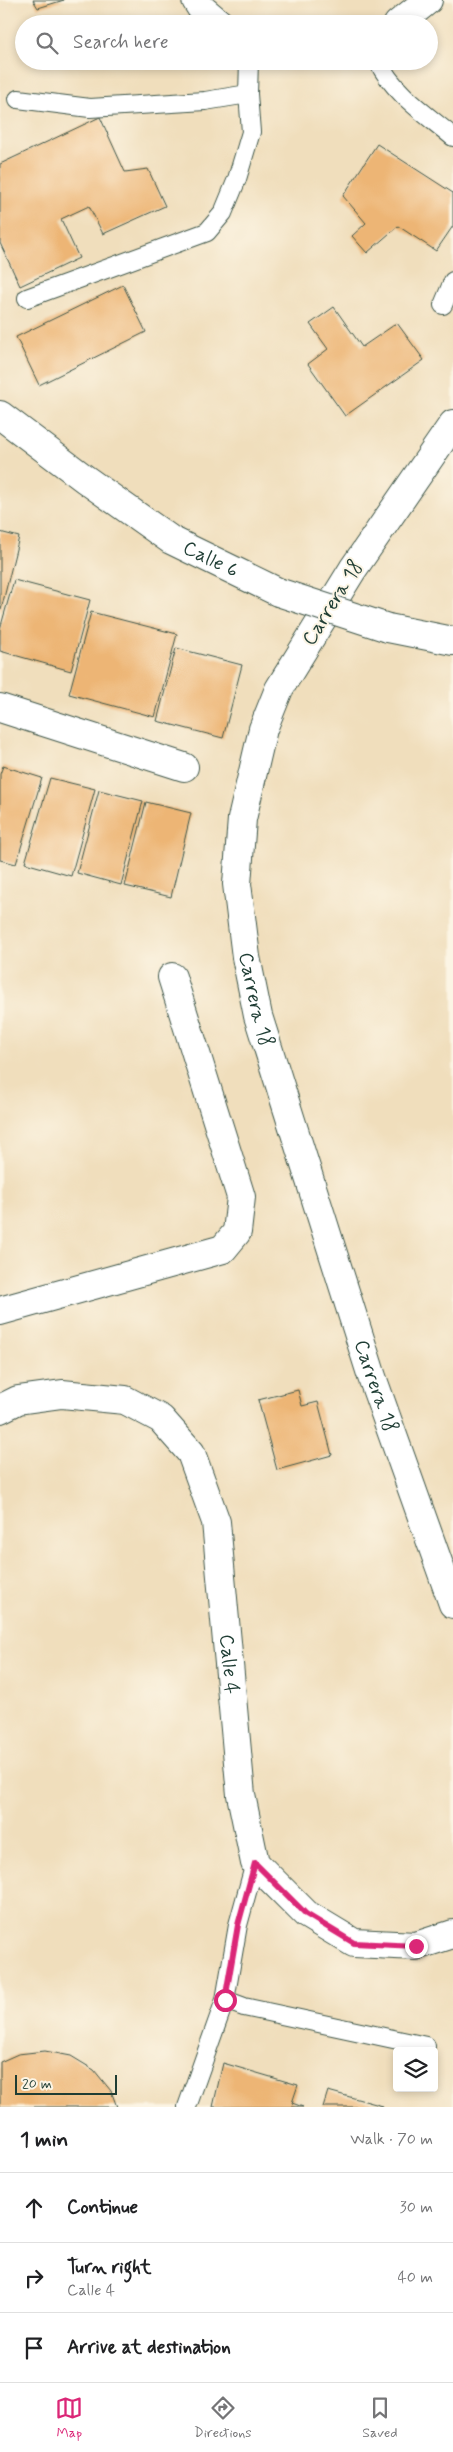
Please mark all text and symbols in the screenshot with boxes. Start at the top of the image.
search box [15,15,438,70]
icon: search [33,29,61,57]
text: Search here [73,30,169,55]
street label: Calle 6 [178,534,243,584]
street label: Carrera 18 [296,555,370,651]
street label: Carrera 18 [232,950,280,1050]
street label: Carrera 18 [348,1336,404,1436]
street label: Calle 4 [213,1633,245,1696]
route end [405,1935,428,1958]
route start [214,1989,237,2012]
map controls [393,2047,438,2092]
button: layers [393,2047,438,2092]
scale bar [15,2072,118,2095]
text: 20 m [22,2075,52,2093]
text: 1 min [20,2126,68,2154]
text: Walk · 70 m [350,2129,433,2150]
icon: ahead [20,2194,48,2222]
text: Continue [67,2195,138,2220]
text: 30 m [400,2197,433,2218]
text: Turn right [67,2255,151,2280]
icon: right [20,2264,48,2292]
text: 40 m [397,2267,433,2288]
text: Calle 4 [67,2280,115,2301]
icon: arrive [20,2334,48,2362]
text: Arrive at destination [67,2335,231,2360]
tab: Map [55,2394,83,2442]
tab: Directions [194,2394,252,2442]
tab: Saved [362,2394,398,2442]

